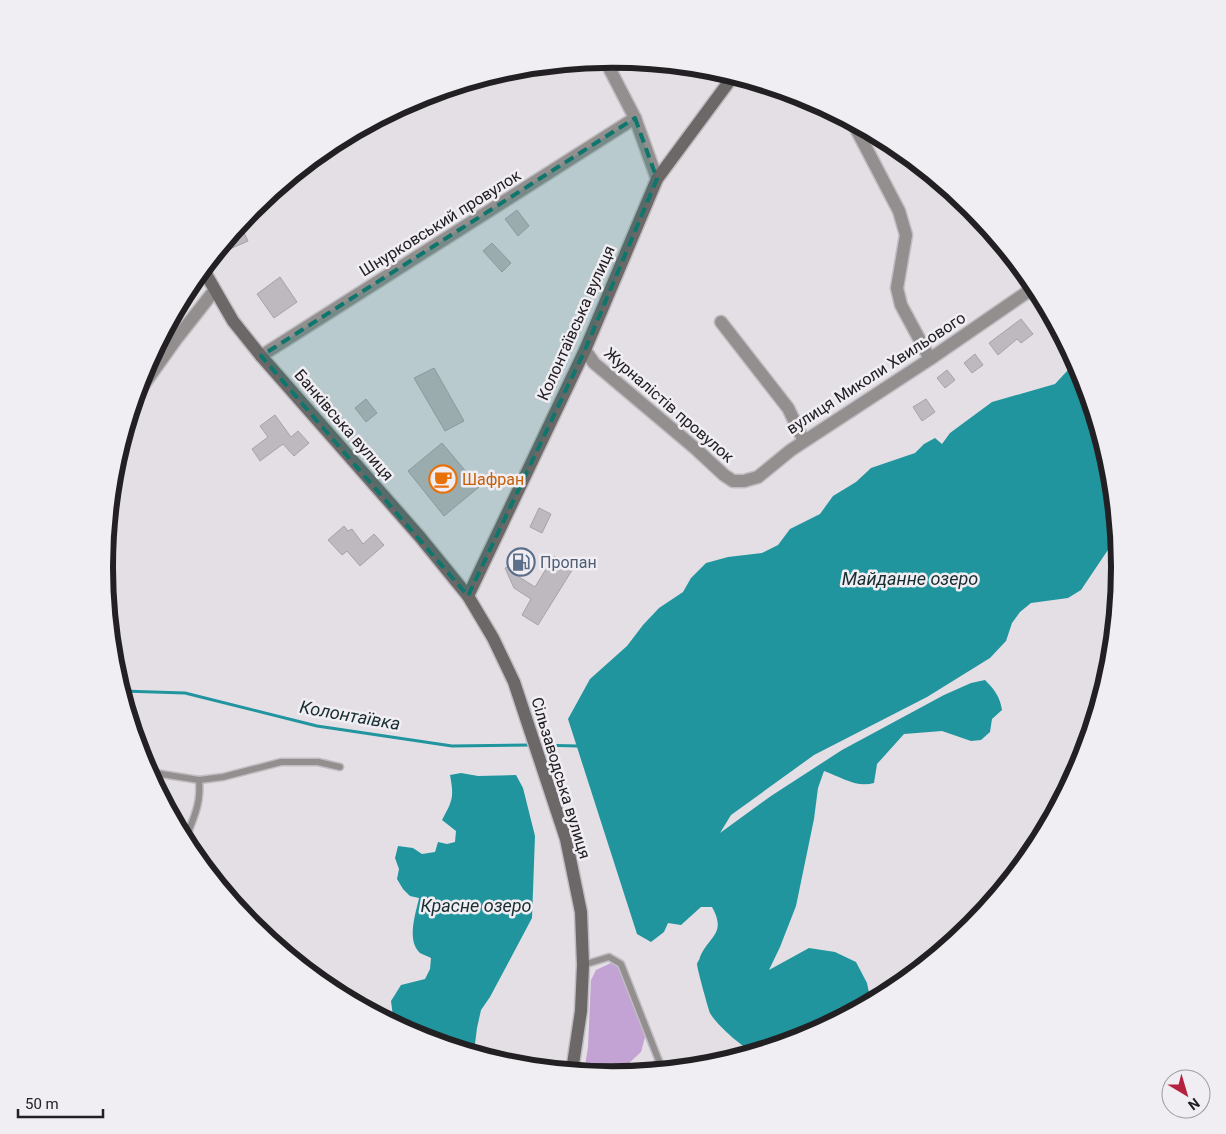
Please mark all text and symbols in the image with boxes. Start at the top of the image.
street label: Шнурковський провулок [356,165,524,280]
street label: Колонтаївська вулиця [533,243,619,403]
street label: вулиця Миколи Хвильового [783,308,969,438]
street label: Журналістів провулок [600,343,738,467]
street label: Банківська вулиця [290,365,398,485]
cafe icon: Шафран [428,464,458,494]
place label: Шафран [462,470,524,489]
fuel station icon: Пропан [506,547,536,577]
place label: Пропан [540,553,597,572]
water label: Майданне озеро [842,568,978,589]
street label: Сільзаводська вулиця [527,695,595,861]
water label: Колонтаївка [298,696,402,734]
water label: Красне озеро [420,895,532,916]
north arrow [1161,1069,1211,1119]
scale bar [18,1086,102,1118]
text: 50 m [25,1095,59,1113]
text: N [1185,1095,1203,1114]

